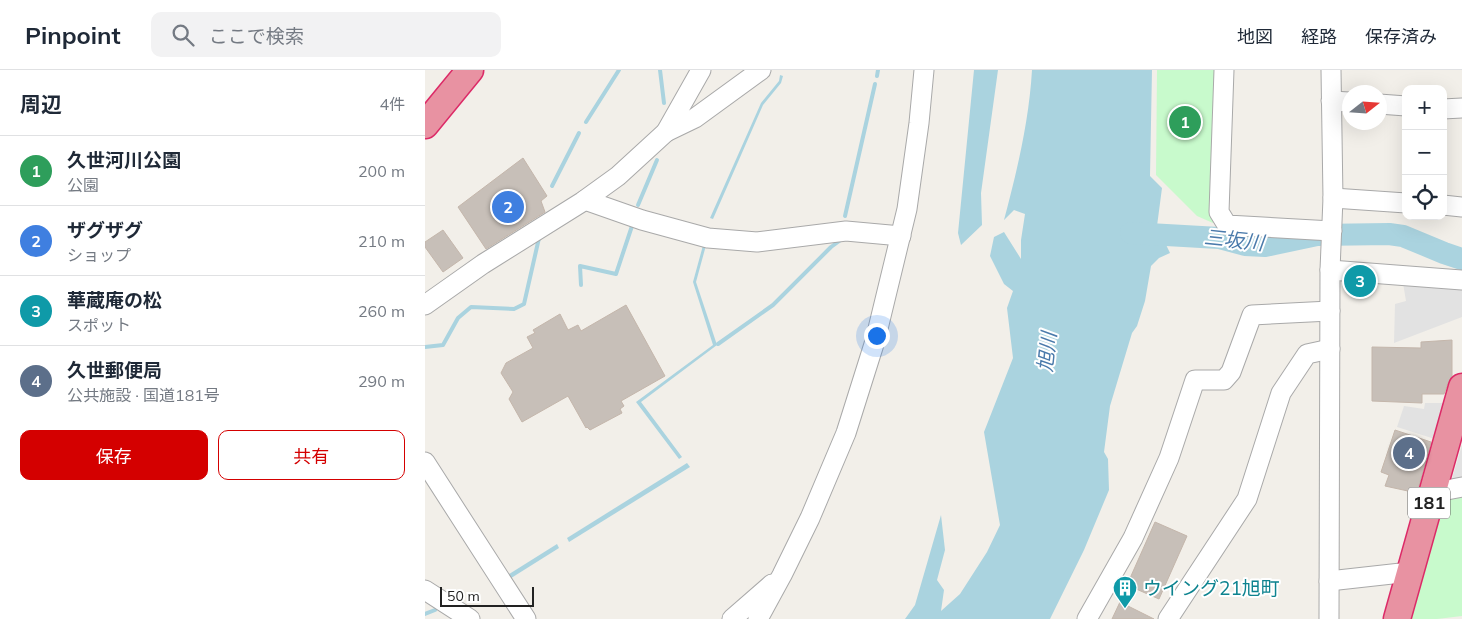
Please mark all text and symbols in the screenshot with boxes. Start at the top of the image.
search box [151,12,501,57]
text: Pinpoint [25,20,121,50]
icon: search [169,21,197,49]
text: ここで検索 [209,24,304,48]
text: 地図 [1237,25,1273,48]
text: 経路 [1301,25,1337,48]
text: 保存済み [1365,25,1437,48]
north arrow [1342,85,1387,130]
map controls [1402,85,1447,220]
button: + [1402,85,1447,130]
text: 周辺 [20,91,62,117]
text: 4件 [379,94,405,114]
pin: 1 [1169,103,1201,141]
button: − [1402,130,1447,175]
text: 久世河川公園 [67,148,181,172]
text: 1 [31,161,41,181]
text: 200 m [358,161,405,181]
text: 公園 [67,175,99,195]
button: locate [1402,175,1447,220]
pin: 2 [492,188,524,226]
text: ザグザグ [67,218,143,242]
water label: 三坂川 [1203,224,1267,255]
text: 2 [31,231,41,251]
text: 210 m [358,231,405,251]
text: ショップ [67,245,131,265]
pin: 3 [1344,262,1376,300]
text: 華蔵庵の松 [67,288,162,312]
text: 3 [31,301,41,321]
text: 260 m [358,301,405,321]
text: スポット [67,315,131,335]
your location [864,323,890,349]
water label: 旭川 [1032,329,1061,373]
text: 久世郵便局 [67,358,162,382]
text: 4 [31,371,41,391]
text: 290 m [358,371,405,391]
text: 公共施設 · 国道181号 [67,385,220,405]
button: 保存 [20,430,208,480]
button: 共有 [218,430,405,480]
pin: 4 [1393,434,1425,472]
road number: 181 [1408,488,1450,518]
building icon: ウイング21旭町 [1112,575,1138,609]
place label: ウイング21旭町 [1143,576,1280,600]
scale bar [440,584,534,607]
text: 50 m [447,587,480,605]

